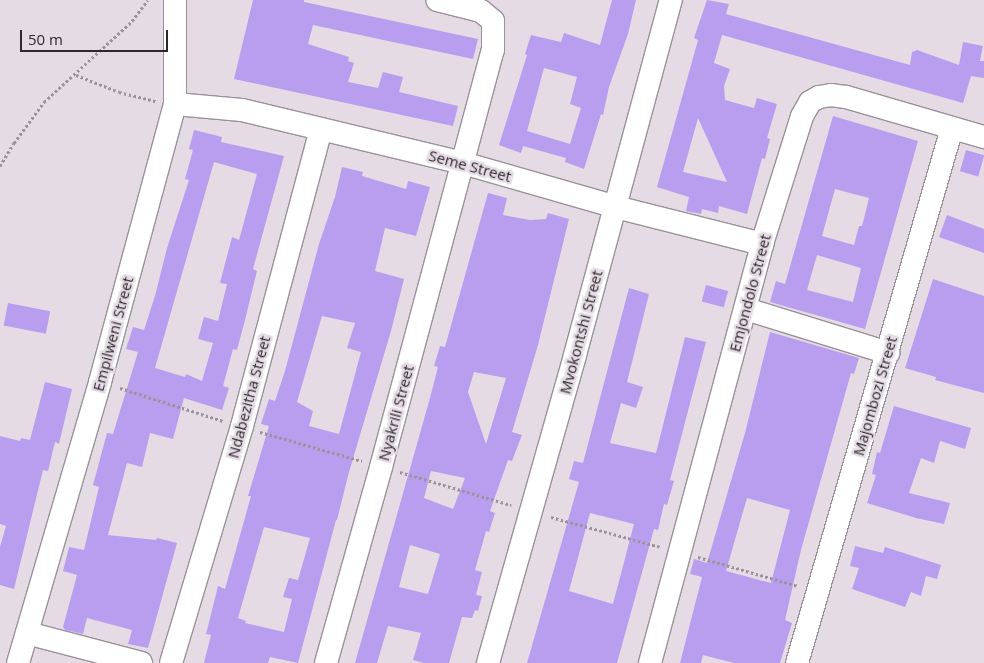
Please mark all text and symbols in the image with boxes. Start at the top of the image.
scale bar [22,20,170,52]
text: 50 m [28,29,63,49]
street label: Seme Street [427,146,513,186]
street label: Emjondolo Street [726,232,774,354]
street label: Mvokontshi Street [556,268,606,396]
street label: Empilweni Street [89,275,137,393]
street label: Ndabezitha Street [224,334,274,460]
street label: Majombozi Street [849,334,901,458]
street label: Nyakrili Street [375,363,417,463]

